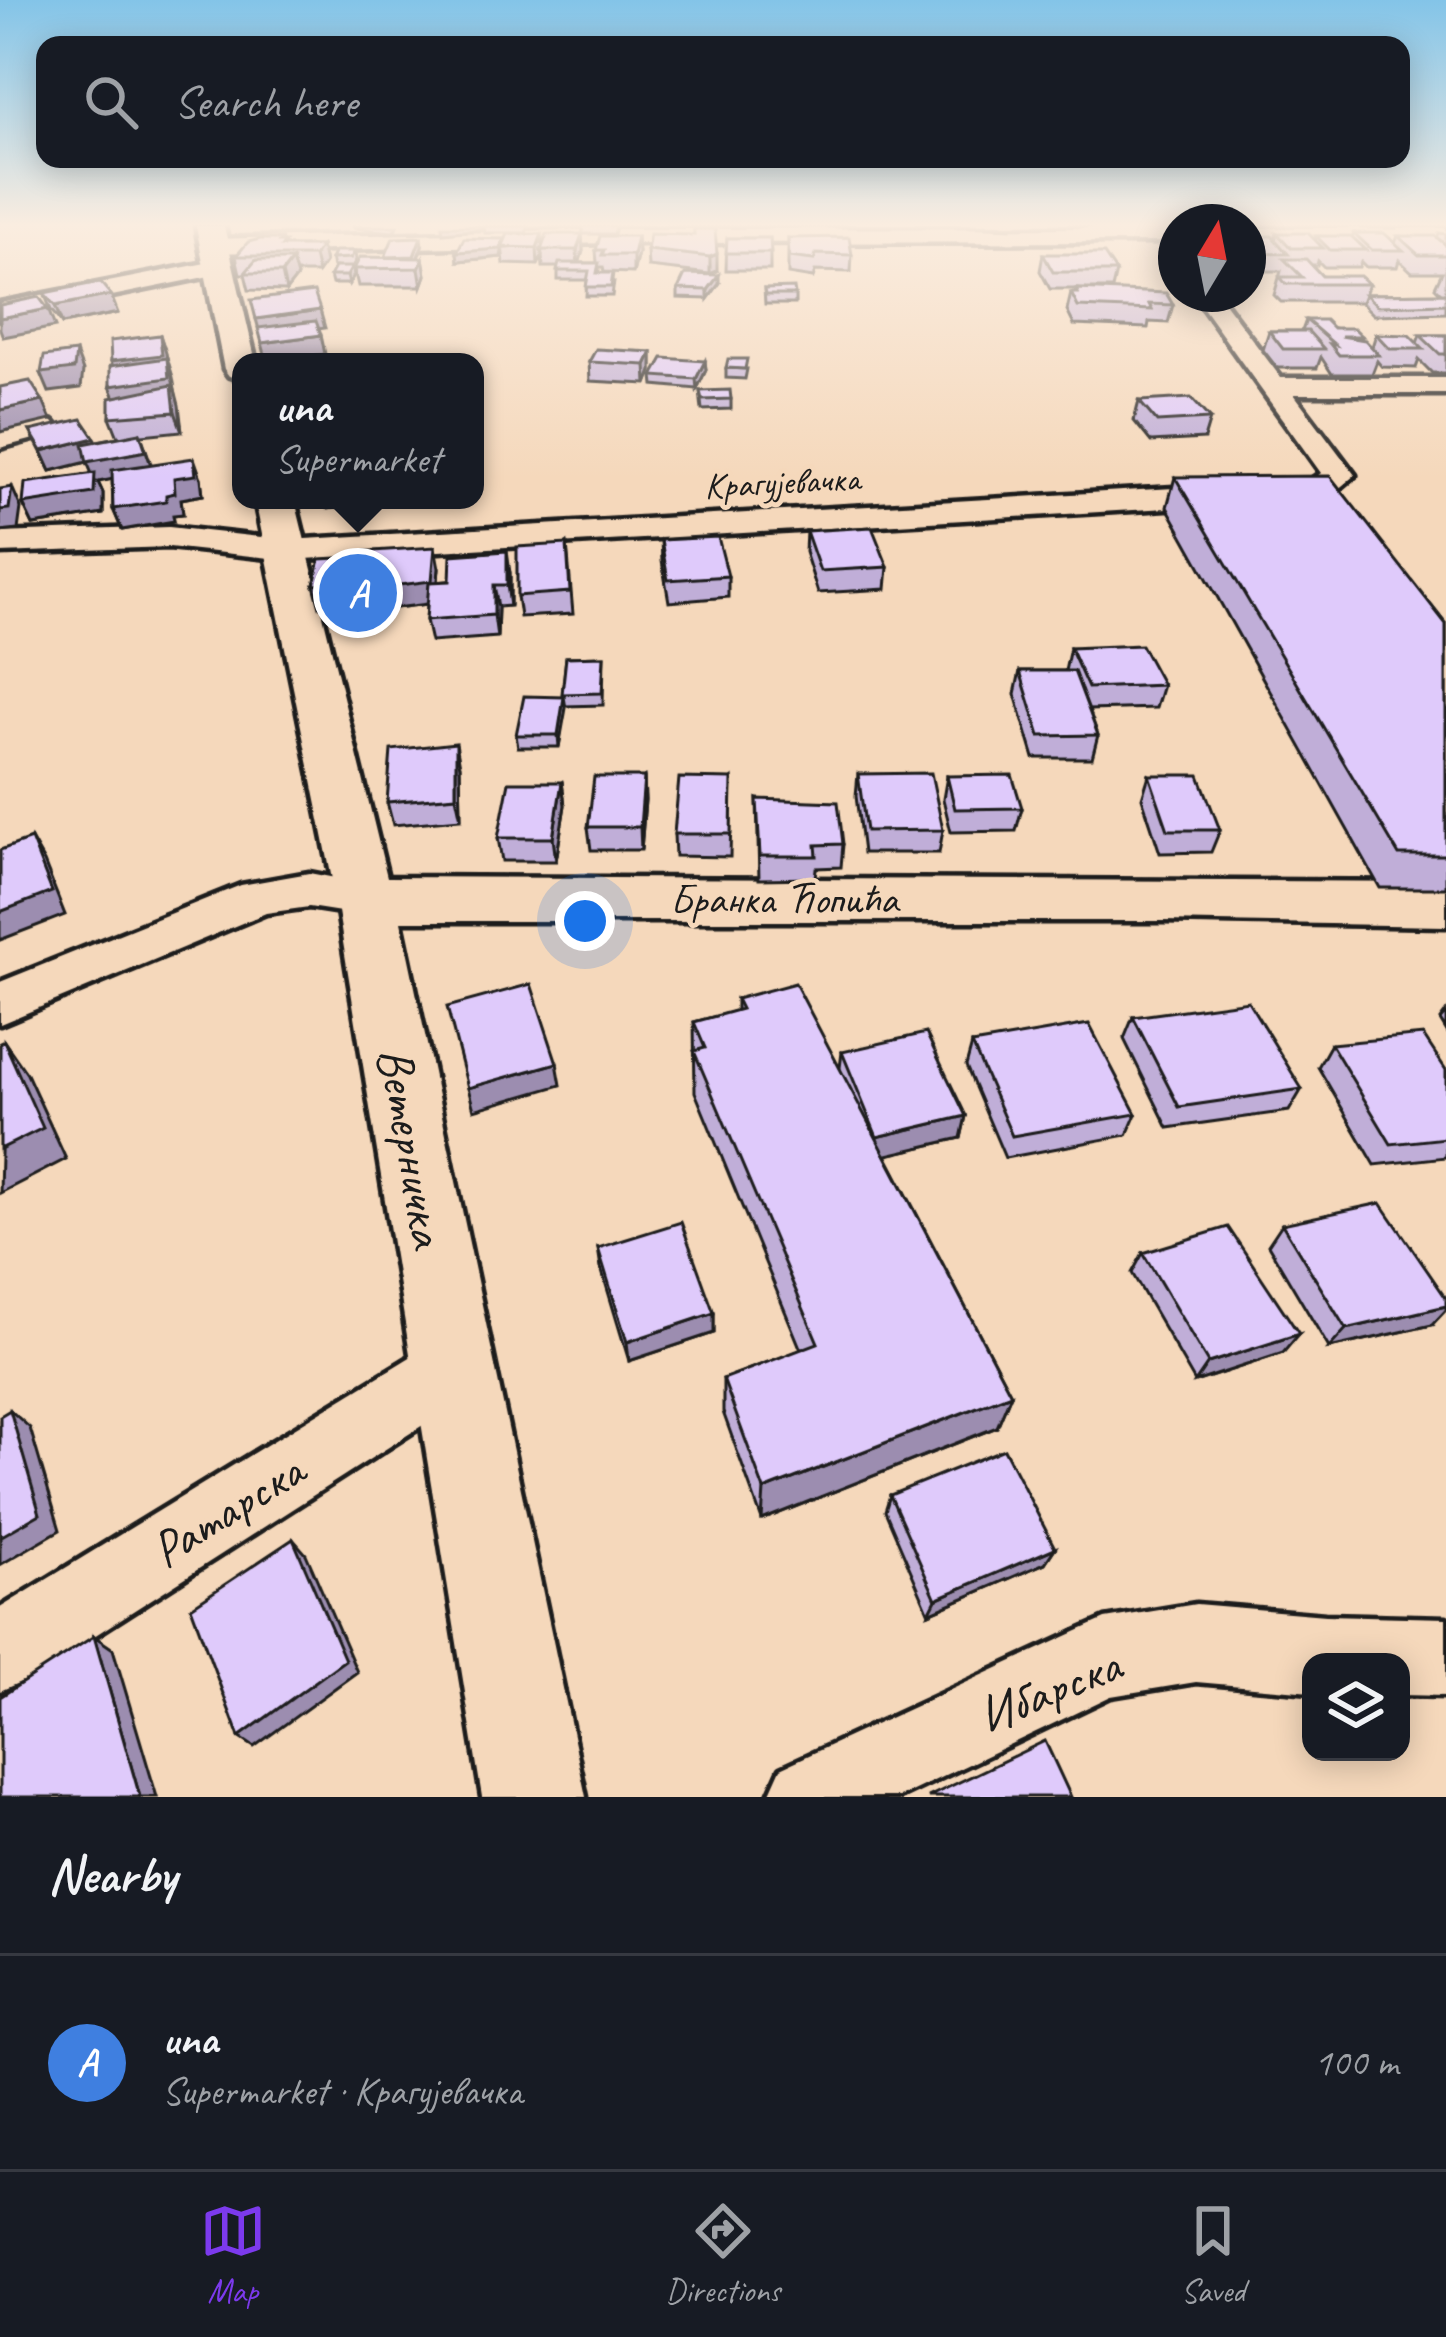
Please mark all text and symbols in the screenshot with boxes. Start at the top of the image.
search box [36,36,1410,168]
icon: search [78,69,144,135]
text: Search here [174,74,357,131]
north arrow [1158,204,1266,312]
popup [232,353,484,509]
text: una [275,378,331,435]
text: Supermarket [275,435,441,484]
street label: Крагујевачка [703,455,864,509]
pin: A [319,548,397,638]
street label: Бранка Ћопића [670,873,901,926]
your location [555,891,615,951]
street label: Ветерничка [363,1042,462,1255]
street label: Ратарска [139,1436,319,1582]
street label: Ибарска [969,1631,1133,1747]
map controls [1302,1653,1410,1761]
button: layers [1302,1653,1410,1761]
text: Nearby [48,1843,176,1907]
text: una [162,2010,218,2067]
text: A [77,2038,97,2087]
text: 100 m [1314,2038,1398,2087]
text: Supermarket · Крагујевачка [162,2067,522,2116]
tab: Map [200,2198,266,2312]
tab: Directions [666,2198,780,2312]
tab: Saved [1180,2198,1246,2312]

